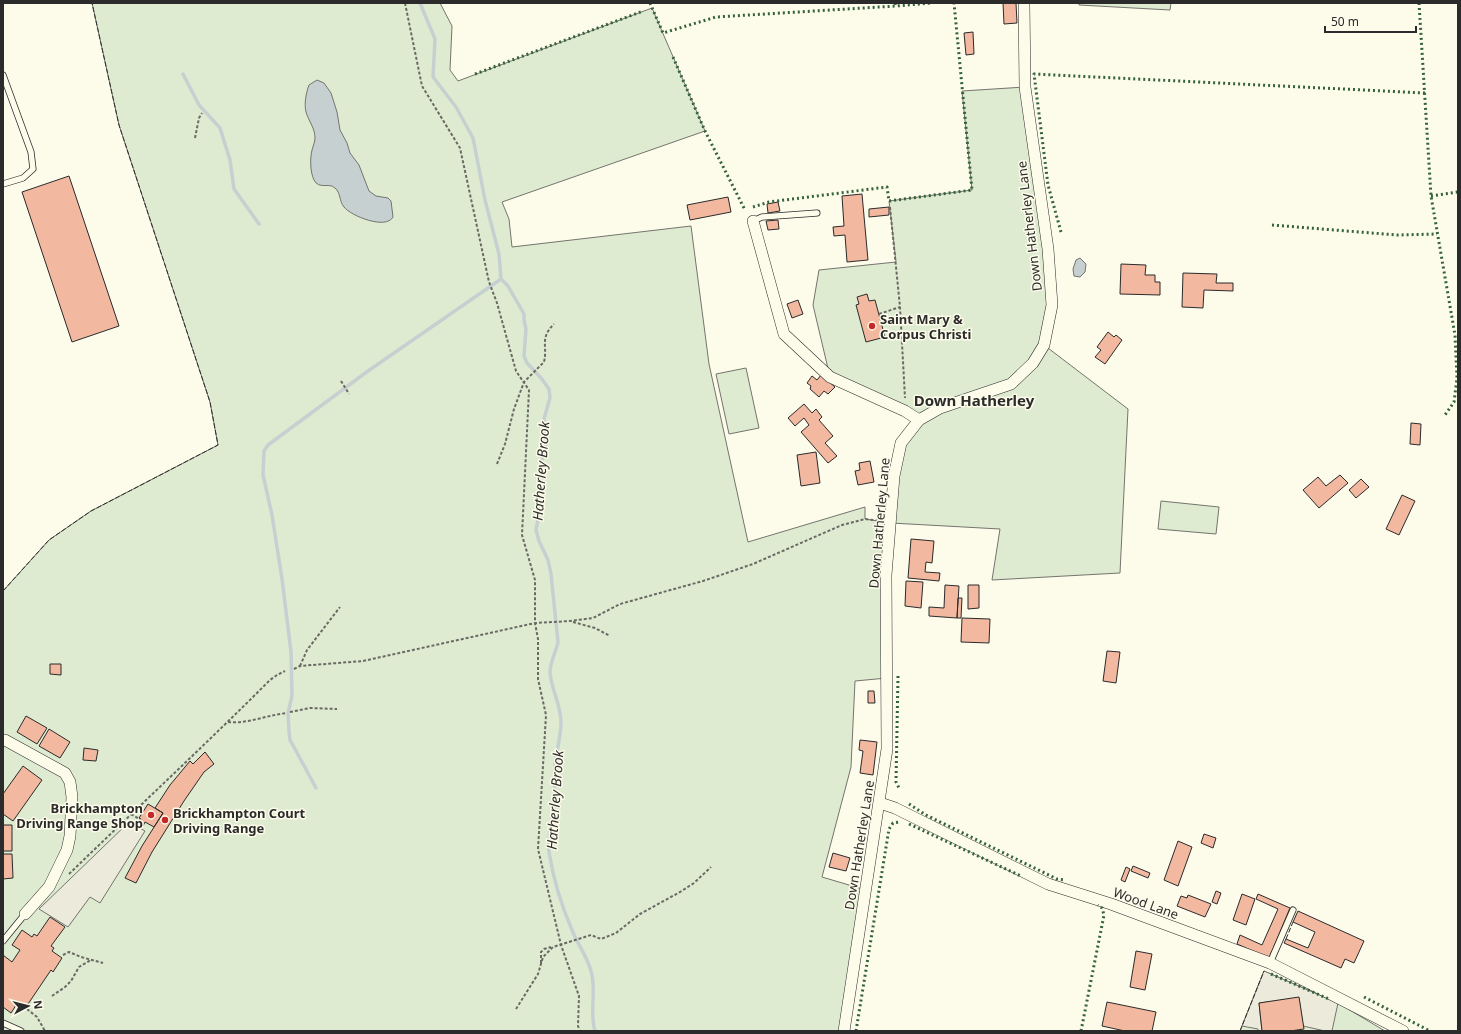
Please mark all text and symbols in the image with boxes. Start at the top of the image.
scale bar [1325,8,1416,34]
text: 50 m [1331,13,1359,30]
street label: Down Hatherley Lane [1012,160,1046,292]
place label: Saint Mary & Corpus Christi [880,310,972,343]
marker: Saint Mary & Corpus Christi [867,321,877,331]
district label: Down Hatherley [914,390,1035,410]
water label: Hatherley Brook [528,420,554,521]
street label: Down Hatherley Lane [864,457,894,589]
water label: Hatherley Brook [542,749,568,850]
street label: Down Hatherley Lane [840,779,878,911]
place label: Brickhampton Driving Range Shop [16,799,143,832]
place label: Brickhampton Court Driving Range [173,804,306,837]
marker: Brickhampton Driving Range Shop [146,810,156,820]
marker: Brickhampton Court Driving Range [160,815,170,825]
street label: Wood Lane [1111,883,1181,923]
north arrow [8,986,48,1026]
text: N [30,999,46,1010]

